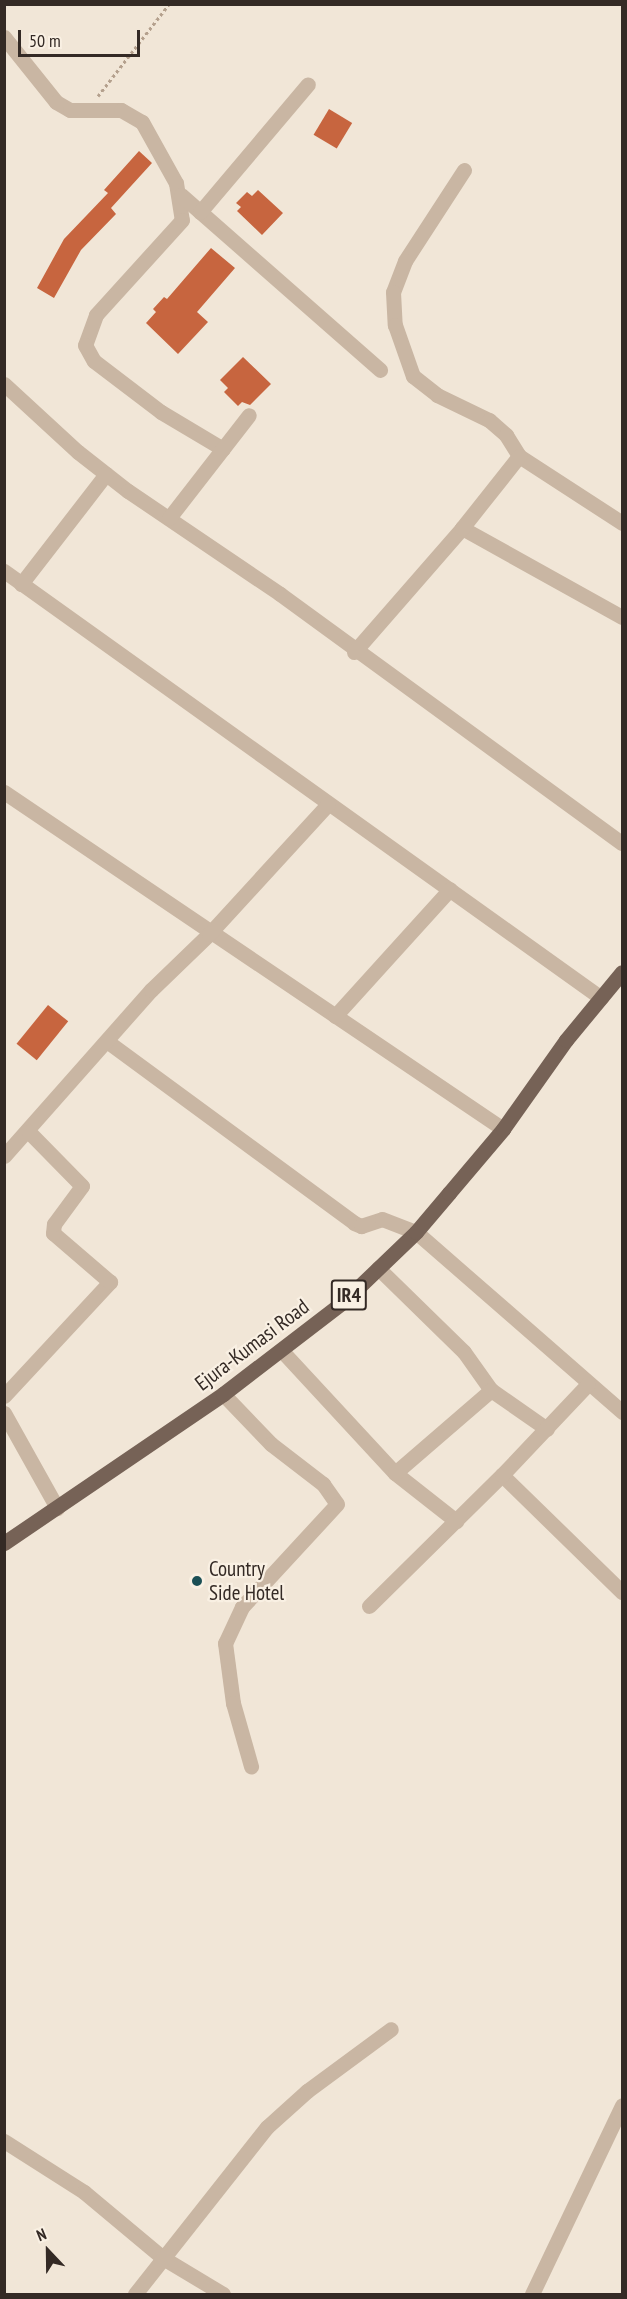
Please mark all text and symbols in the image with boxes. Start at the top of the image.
scale bar [21,18,142,56]
text: 50 m [29,29,61,52]
road number: IR4 [330,1278,368,1312]
street label: Ejura-Kumasi Road [190,1294,314,1396]
place label: Country Side Hotel [209,1556,284,1606]
marker: Country Side Hotel [190,1574,204,1588]
north arrow [18,2221,78,2281]
text: N [33,2223,49,2245]

